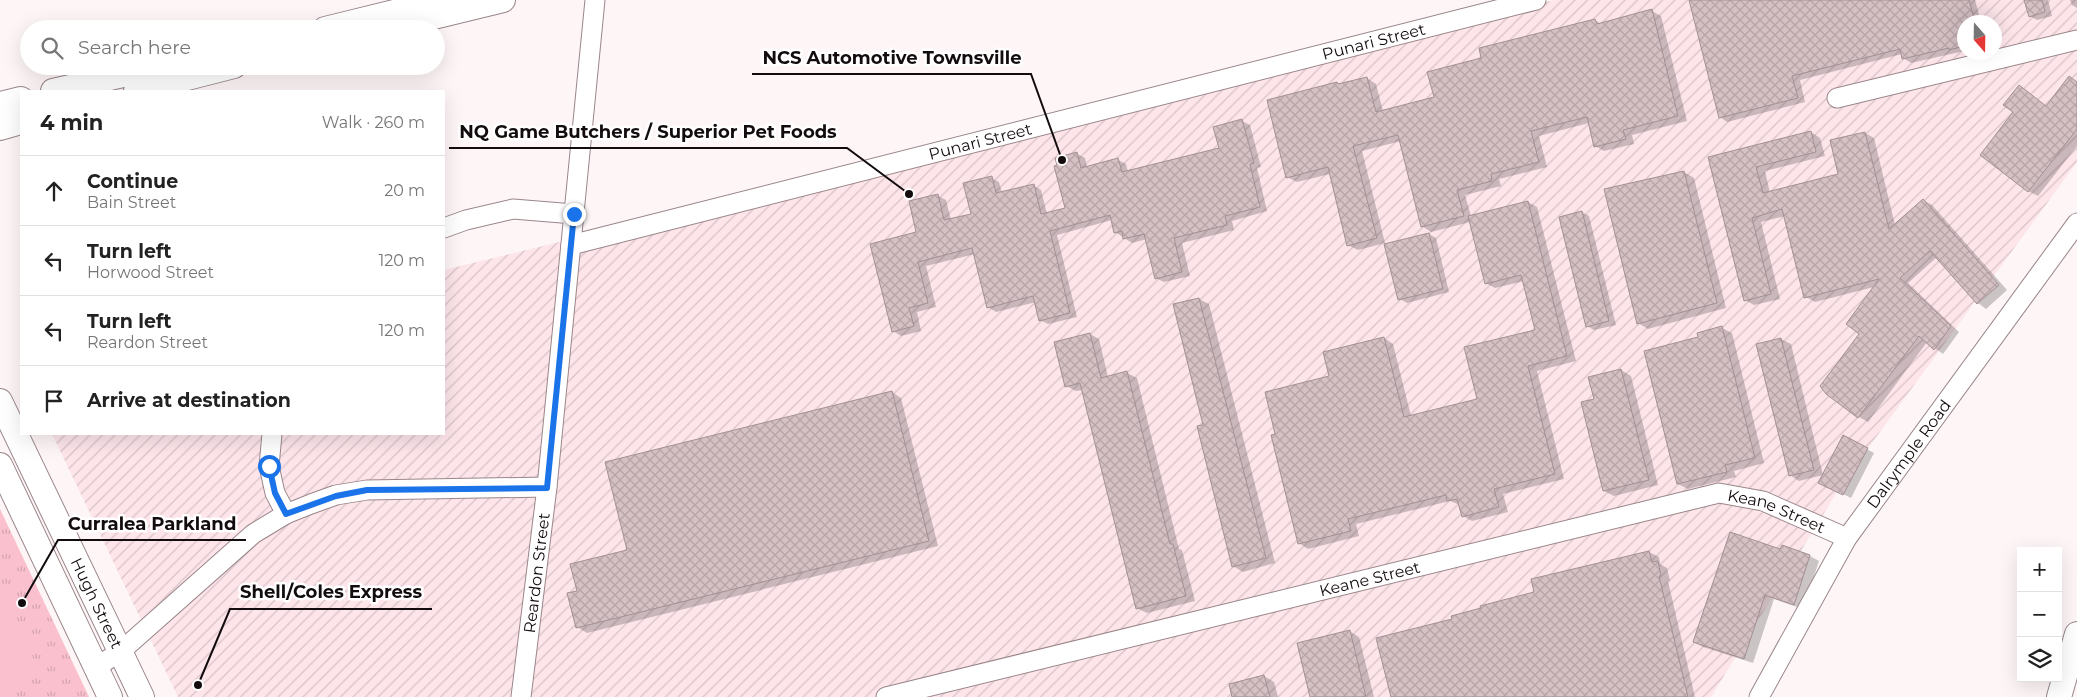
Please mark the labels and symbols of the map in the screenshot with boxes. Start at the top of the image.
north arrow [1957,15,2002,60]
street label: Punari Street [1320,19,1428,64]
callout: NCS Automotive Townsville [752,41,1031,74]
text: NCS Automotive Townsville [762,47,1022,69]
callout: NQ Game Butchers / Superior Pet Foods [449,115,847,148]
street label: Punari Street [927,119,1034,164]
text: NQ Game Butchers / Superior Pet Foods [459,121,837,143]
route end [563,203,586,226]
street label: Dalrymple Road [1863,396,1955,512]
route start [258,455,281,478]
street label: Keane Street [1726,486,1829,537]
callout: Curralea Parkland [58,507,246,540]
street label: Reardon Street [520,511,554,634]
text: Curralea Parkland [68,513,236,535]
street label: Hugh Street [67,555,126,652]
street label: Keane Street [1318,557,1423,601]
callout: Shell/Coles Express [230,576,432,609]
text: Shell/Coles Express [240,581,422,603]

